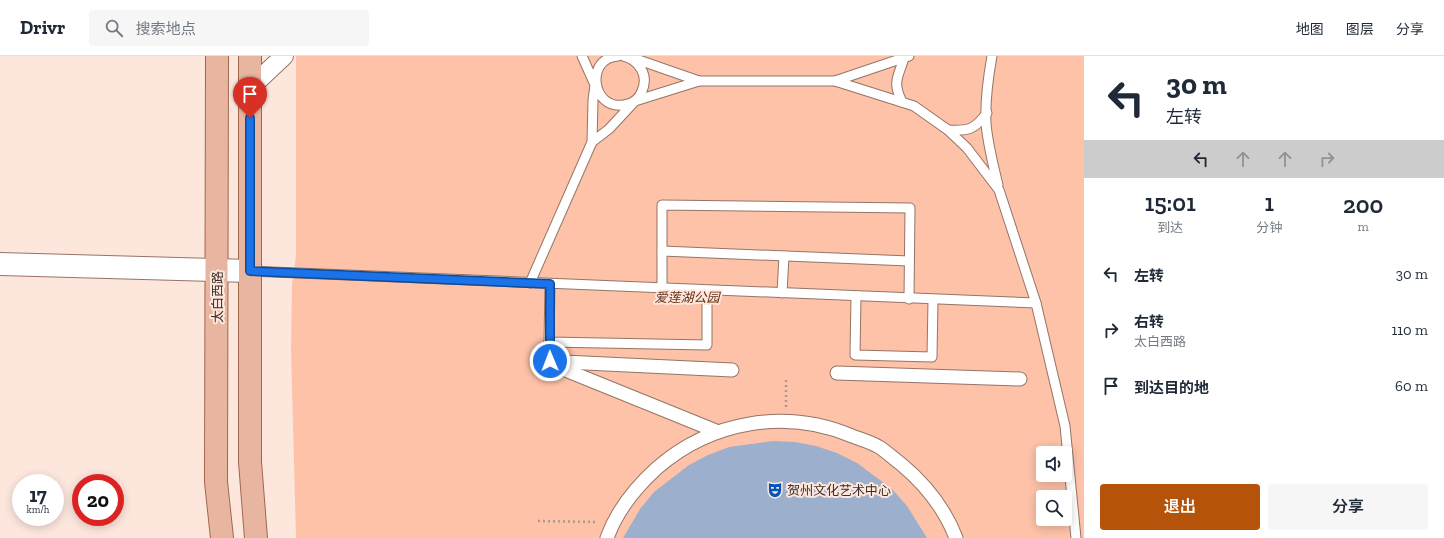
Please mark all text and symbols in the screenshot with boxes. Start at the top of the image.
search box [89,10,369,46]
text: Drivr [20,16,65,39]
icon: search [103,17,125,39]
text: 搜索地点 [135,20,195,38]
text: 地图 [1296,21,1324,38]
text: 图层 [1346,21,1374,38]
text: 分享 [1396,21,1424,38]
text: 30 m [1166,68,1227,101]
icon: left [1100,72,1152,124]
pin [233,77,267,118]
icon: arrive [239,83,261,105]
text: 左转 [1166,106,1202,128]
icon: left [1190,148,1212,170]
icon: ahead [1232,148,1254,170]
icon: ahead [1274,148,1296,170]
icon: right [1316,148,1338,170]
text: 15:01 [1145,188,1196,217]
text: 1 [1265,188,1274,217]
text: 200 [1343,190,1383,219]
text: m [1358,219,1369,234]
text: 到达 [1157,220,1183,235]
text: 分钟 [1256,220,1282,235]
icon: left [1100,263,1122,285]
text: 30 m [1396,265,1428,283]
text: 左转 [1134,267,1164,285]
street label: 太白西路 [210,271,225,323]
park label: 爱莲湖公园 [654,290,721,305]
text: 右转 [1134,313,1164,331]
icon: right [1100,319,1122,341]
text: 110 m [1391,321,1428,339]
text: 太白西路 [1134,334,1186,349]
position arrow [529,340,571,382]
icon: arrive [1100,375,1122,397]
text: 60 m [1395,377,1428,395]
text: 到达目的地 [1134,379,1209,397]
map controls [1036,446,1072,526]
button: sound [1036,446,1072,482]
speed limit sign: 20 [72,474,124,526]
theatre icon: 贺州文化艺术中心 [766,481,784,499]
text: 17 [29,483,47,507]
place label: 贺州文化艺术中心 [787,483,891,498]
button: 退出 [1100,484,1260,530]
button: 分享 [1268,484,1428,530]
button: search [1036,490,1072,526]
text: km/h [27,504,49,516]

